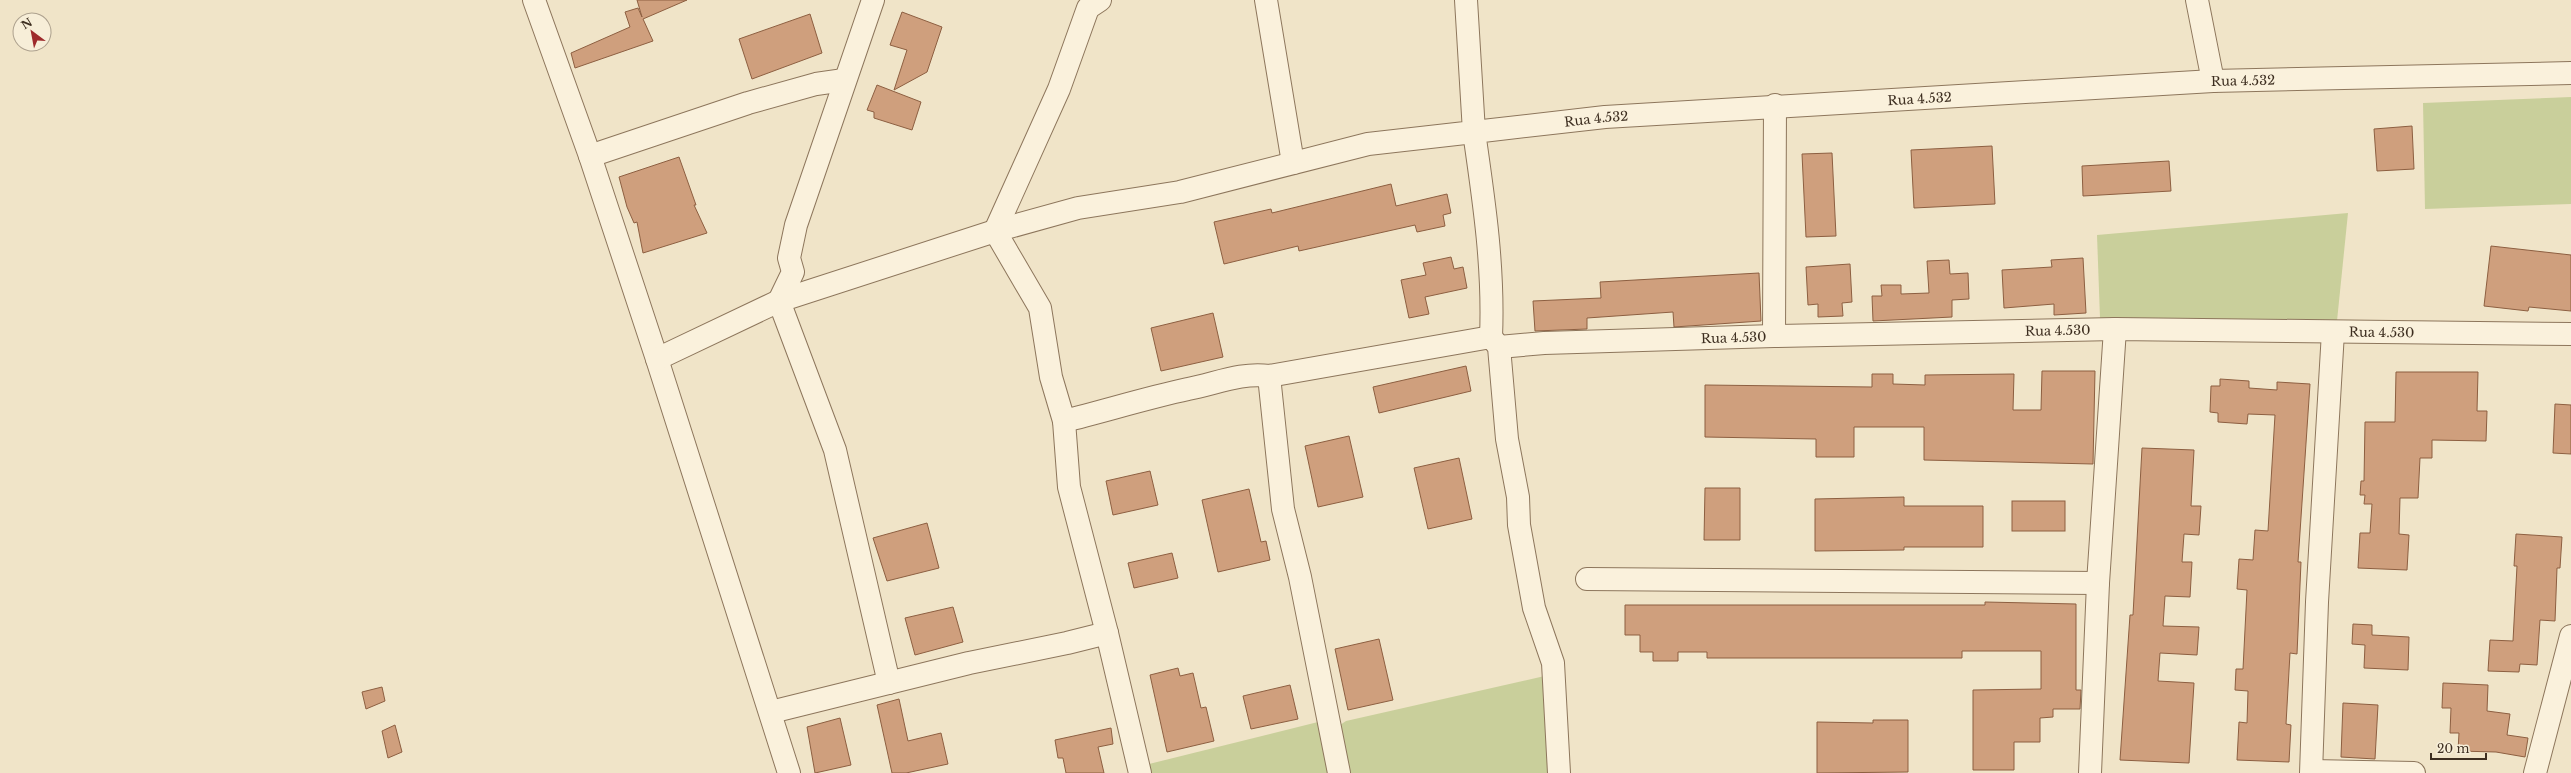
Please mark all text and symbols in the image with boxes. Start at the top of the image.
north arrow [12,12,52,52]
text: N [19,14,35,32]
street label: Rua 4.532 [2211,72,2275,90]
street label: Rua 4.532 [1887,88,1952,109]
street label: Rua 4.532 [1563,108,1629,131]
street label: Rua 4.530 [2025,322,2091,340]
street label: Rua 4.530 [2349,324,2414,341]
street label: Rua 4.530 [1701,328,1767,347]
scale bar [2431,735,2486,761]
text: 20 m [2437,741,2469,756]

